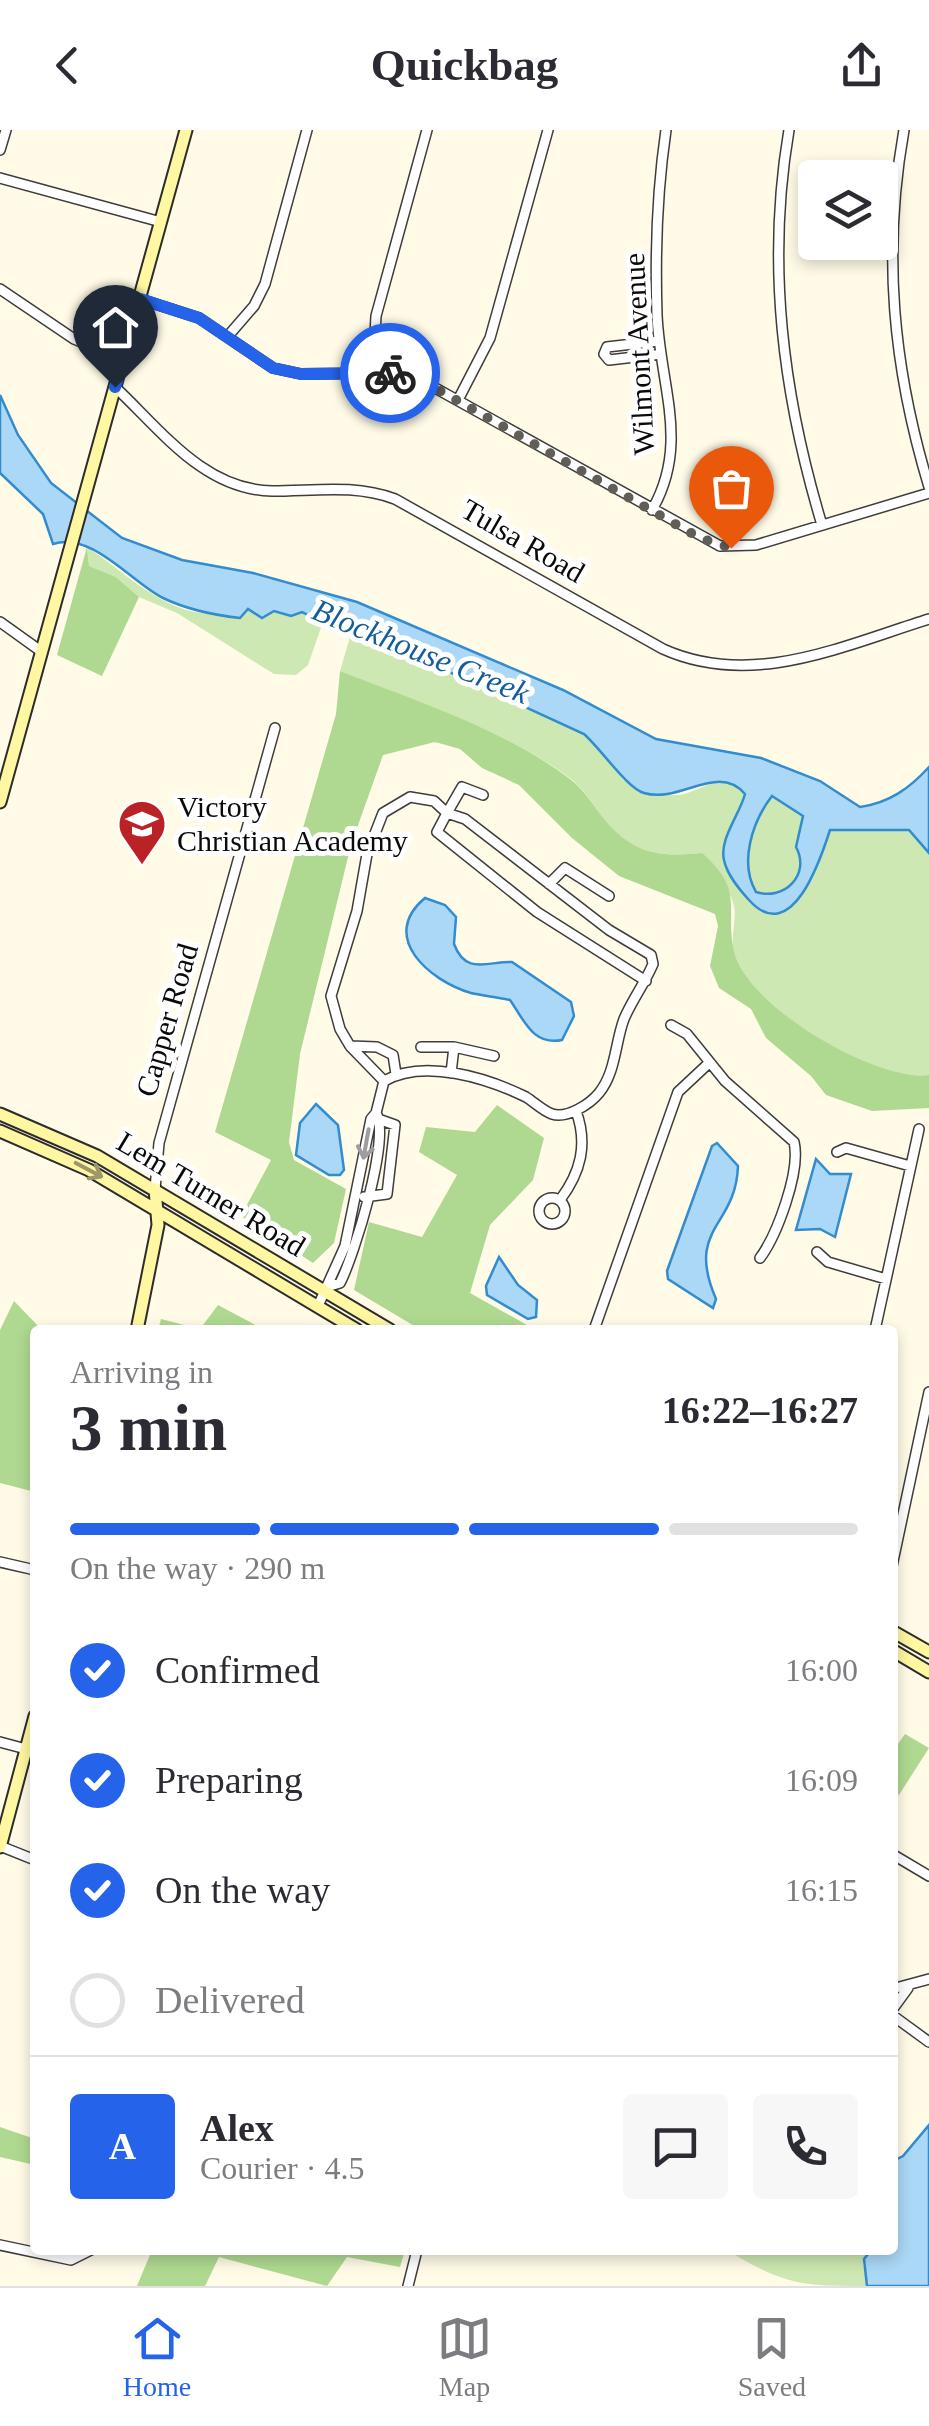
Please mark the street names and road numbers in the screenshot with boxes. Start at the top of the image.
street label: Wilmont Avenue [617,252,660,456]
street label: Tulsa Road [456,492,591,589]
street label: Capper Road [129,940,204,1100]
street label: Lem Turner Road [111,1124,311,1263]

